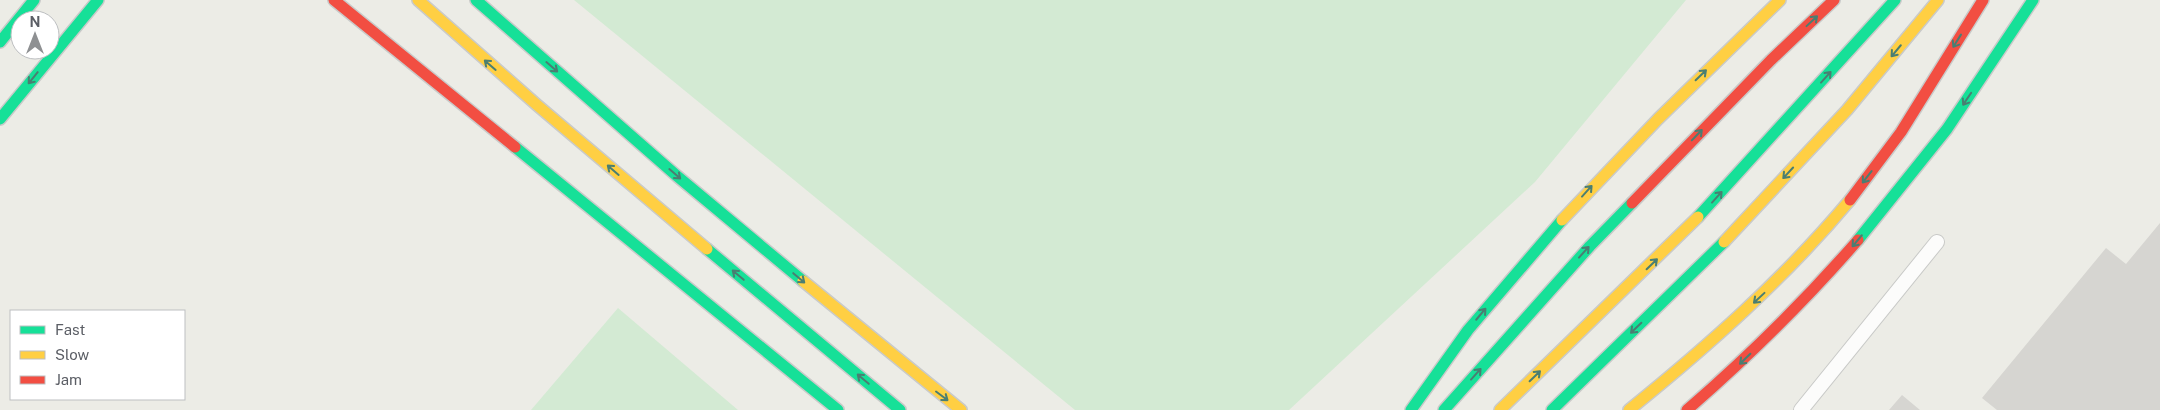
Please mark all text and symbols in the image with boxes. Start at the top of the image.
north arrow [10,10,60,60]
text: N [30,14,40,30]
one-way arrow [1806,15,1819,27]
one-way arrow [1951,34,1961,48]
one-way arrow [1891,44,1902,57]
one-way arrow [484,59,497,70]
one-way arrow [546,61,559,73]
one-way arrow [1694,69,1707,81]
one-way arrow [28,71,39,84]
one-way arrow [1821,71,1832,84]
one-way arrow [1962,92,1972,106]
one-way arrow [1691,129,1703,141]
one-way arrow [607,165,620,176]
one-way arrow [1782,167,1794,179]
one-way arrow [668,168,681,179]
one-way arrow [1862,170,1873,183]
one-way arrow [1581,184,1593,197]
one-way arrow [1711,191,1723,203]
one-way arrow [1851,234,1862,247]
one-way arrow [1578,245,1590,258]
one-way arrow [1646,258,1658,270]
one-way arrow [731,269,744,281]
one-way arrow [793,272,806,283]
one-way arrow [1753,292,1766,304]
one-way arrow [1476,308,1487,321]
legend [10,310,185,400]
text: Fast [55,321,85,338]
one-way arrow [1630,322,1642,335]
text: Slow [55,346,90,363]
one-way arrow [1739,352,1751,365]
one-way arrow [1471,367,1482,380]
one-way arrow [1529,370,1541,383]
text: Jam [55,371,82,388]
one-way arrow [856,373,869,384]
one-way arrow [935,390,948,401]

